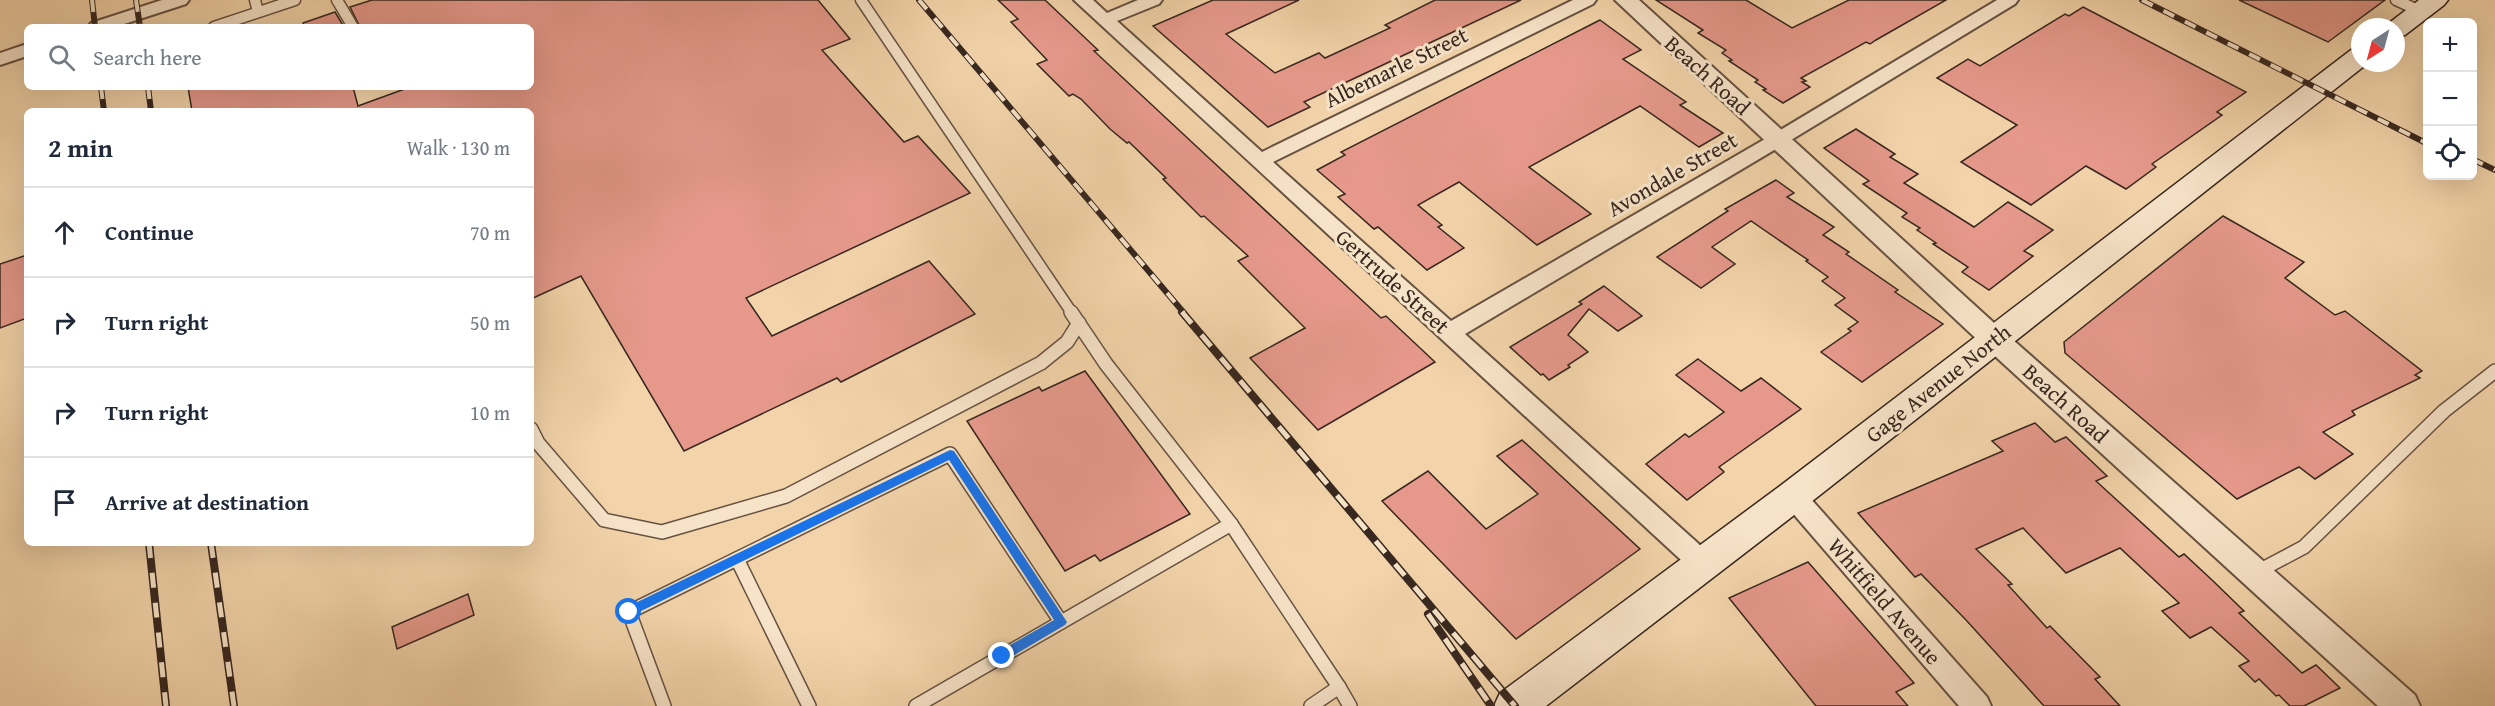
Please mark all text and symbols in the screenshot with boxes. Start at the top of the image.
street label: Albemarle Street [1319,18,1473,116]
north arrow [2351,18,2405,72]
map controls [2423,18,2477,180]
button: + [2423,18,2477,72]
search box [24,24,534,90]
street label: Beach Road [1658,28,1758,122]
icon: search [45,41,78,74]
text: Search here [93,41,202,73]
button: − [2423,72,2477,126]
street label: Avondale Street [1601,124,1743,224]
button: locate [2423,126,2477,180]
text: 2 min [48,128,113,167]
text: Walk · 130 m [407,133,510,162]
icon: ahead [48,216,81,249]
text: Continue [105,216,194,248]
text: 70 m [470,218,510,247]
street label: Gertrude Street [1329,221,1457,341]
icon: right [48,306,81,339]
text: Turn right [105,306,208,338]
text: 50 m [470,308,510,337]
street label: Gage Avenue North [1859,316,2018,450]
street label: Beach Road [2016,356,2116,450]
icon: right [48,396,81,429]
text: Turn right [105,396,208,428]
text: 10 m [470,398,510,427]
icon: arrive [48,486,81,519]
text: Arrive at destination [105,486,309,518]
street label: Whitfield Avenue [1821,531,1949,671]
route start [615,598,641,624]
route end [988,642,1014,668]

